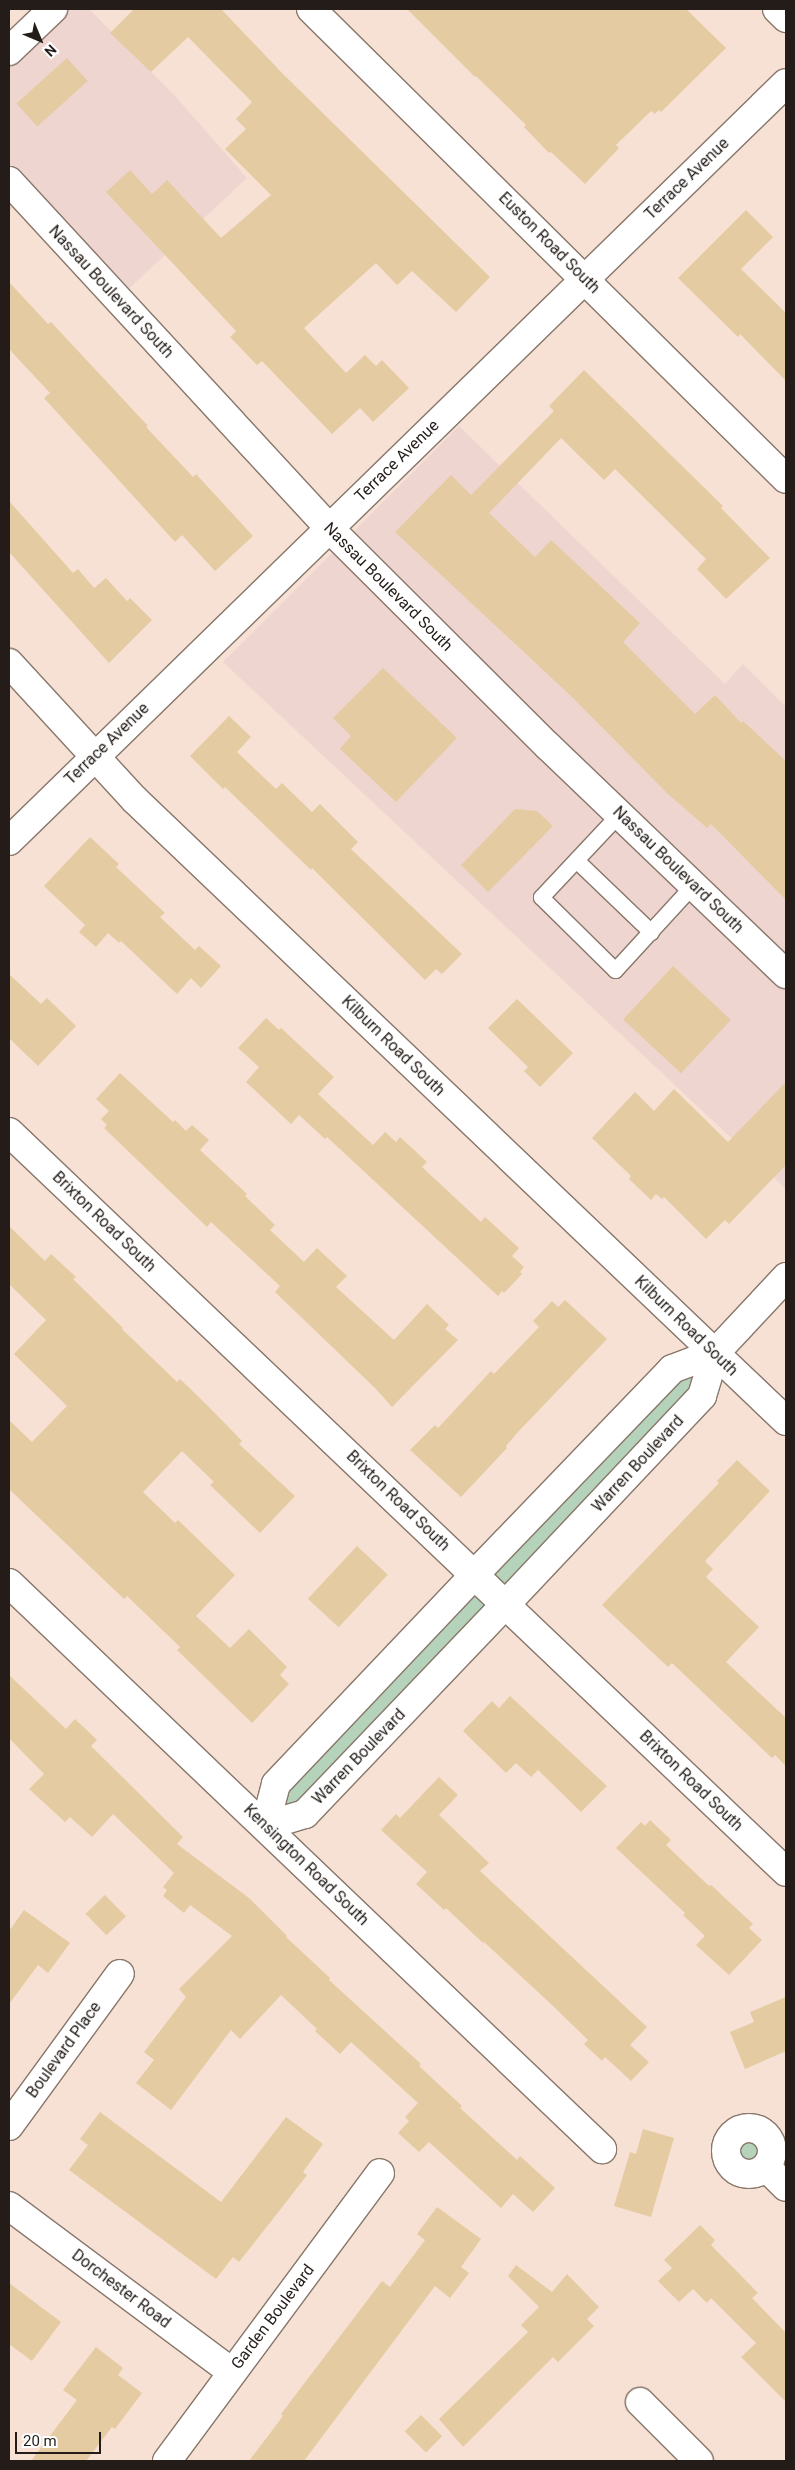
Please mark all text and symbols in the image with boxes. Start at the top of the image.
north arrow [15,15,65,65]
text: N [41,41,60,60]
street label: Terrace Avenue [641,134,733,224]
street label: Euston Road South [494,188,604,298]
street label: Nassau Boulevard South [45,222,177,362]
street label: Terrace Avenue [351,416,443,506]
street label: Nassau Boulevard South [320,519,456,655]
street label: Terrace Avenue [61,699,153,789]
street label: Nassau Boulevard South [609,803,747,937]
street label: Kilburn Road South [337,992,449,1100]
street label: Brixton Road South [48,1168,160,1276]
street label: Kilburn Road South [630,1272,742,1380]
street label: Warren Boulevard [588,1412,688,1516]
street label: Brixton Road South [342,1447,454,1555]
street label: Warren Boulevard [309,1705,409,1809]
street label: Brixton Road South [635,1727,747,1835]
street label: Kensington Road South [240,1800,372,1930]
street label: Boulevard Place [23,1998,105,2102]
street label: Dorchester Road [68,2246,174,2332]
street label: Garden Boulevard [227,2261,319,2373]
scale bar [18,2422,104,2454]
text: 20 m [23,2432,57,2450]

